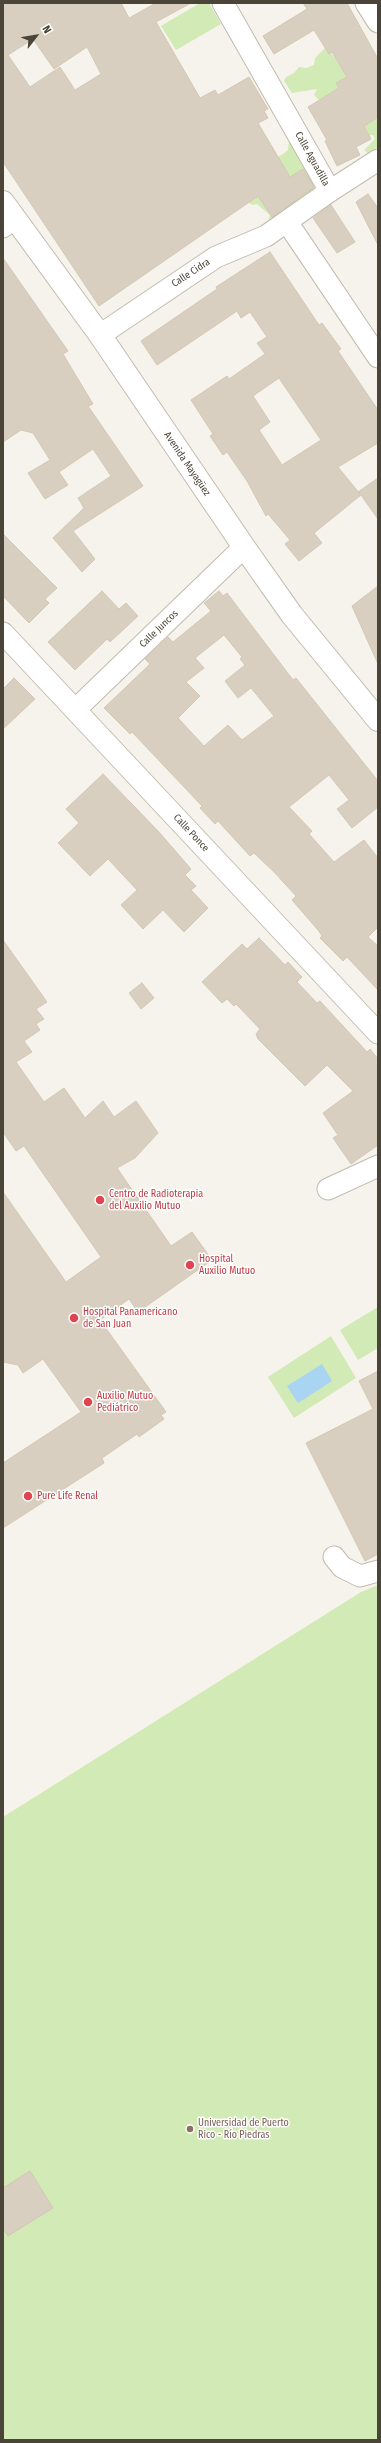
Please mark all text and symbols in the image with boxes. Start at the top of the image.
north arrow [16,16,56,56]
text: N [39,23,54,36]
street label: Calle Aguadilla [292,130,332,188]
street label: Calle Cidra [170,256,212,290]
street label: Avenida Mayagüez [161,430,213,498]
street label: Calle Juncos [137,608,181,650]
street label: Calle Ponce [171,812,211,854]
place label: Centro de Radioterapia del Auxilio Mutuo [109,1188,203,1212]
marker: Centro de Radioterapia del Auxilio Mutuo [94,1194,106,1206]
place label: Hospital Auxilio Mutuo [199,1253,255,1276]
marker: Hospital Auxilio Mutuo [184,1259,196,1271]
place label: Hospital Panamericano de San Juan [83,1306,177,1330]
marker: Hospital Panamericano de San Juan [68,1312,80,1324]
place label: Auxilio Mutuo Pediátrico [97,1390,153,1414]
marker: Auxilio Mutuo Pediátrico [82,1396,94,1408]
marker: Pure Life Renal [22,1490,34,1502]
place label: Pure Life Renal [37,1490,98,1502]
place label: Universidad de Puerto Rico - Río Piedras [198,2117,289,2140]
marker: Universidad de Puerto Rico - Río Piedras [185,2124,195,2134]

